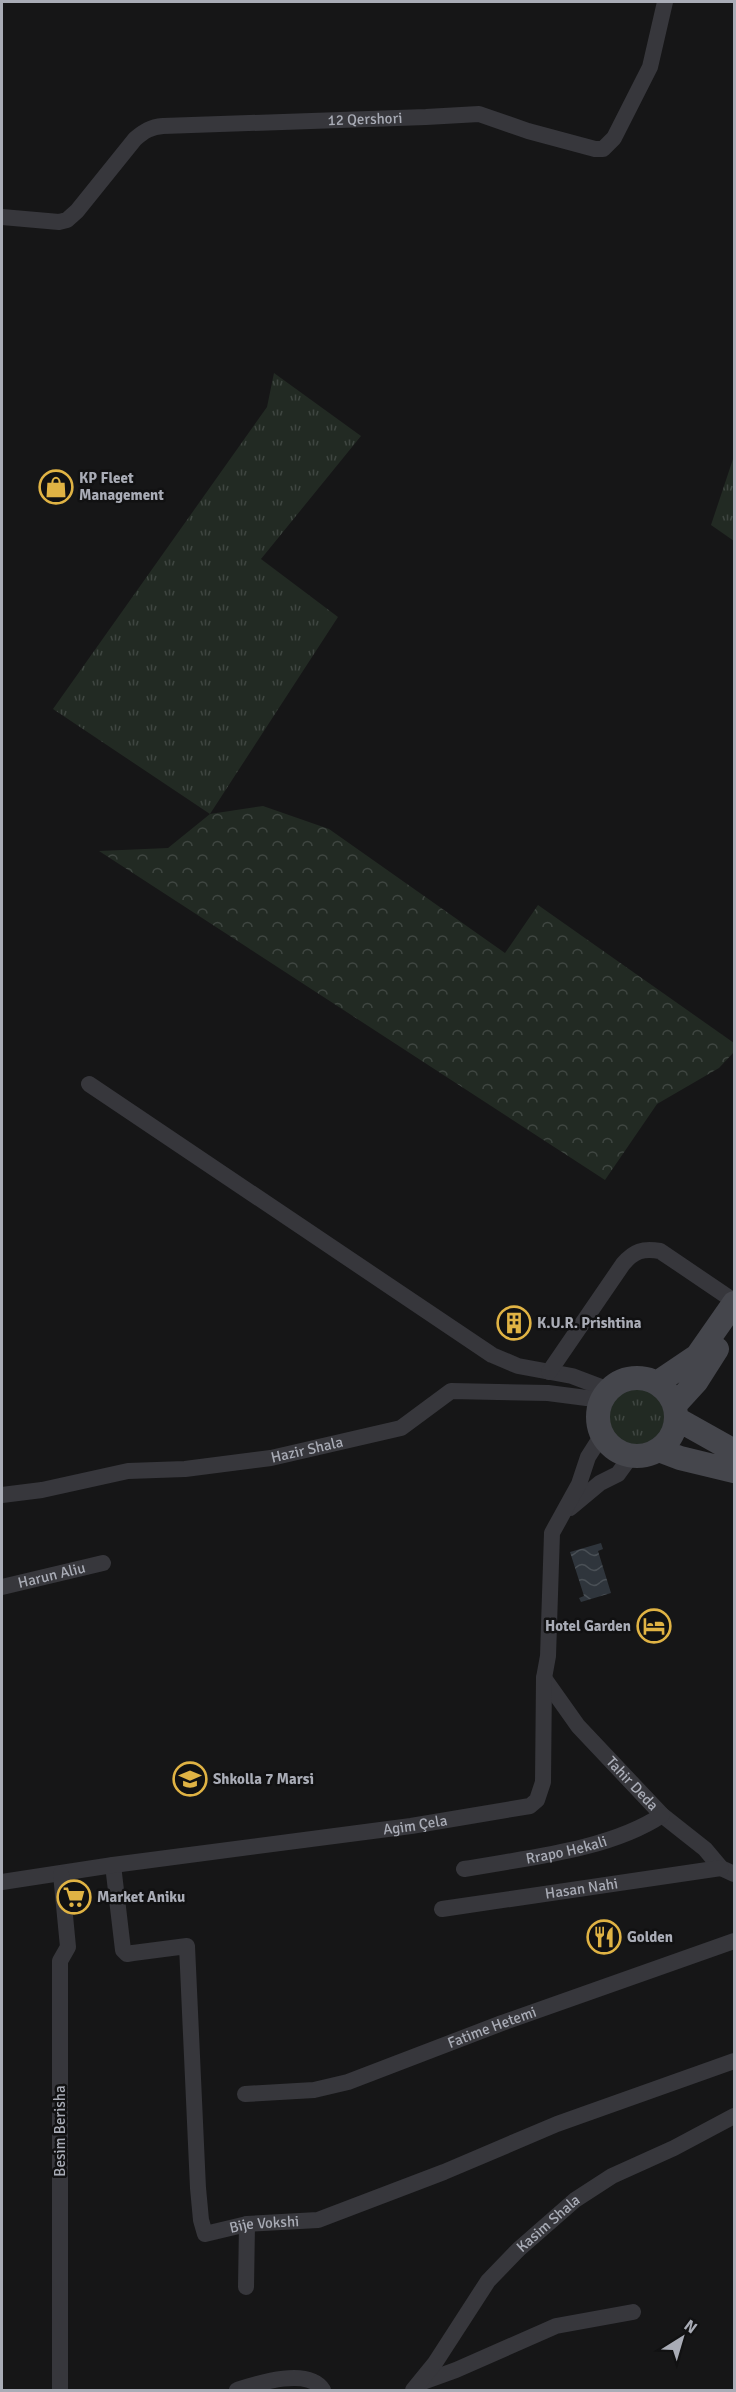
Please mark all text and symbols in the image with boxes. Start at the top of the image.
street label: 12 Qershori [327,109,403,129]
shop icon: KP Fleet Management [38,469,74,505]
place label: KP Fleet Management [79,469,164,504]
building icon: K.U.R. Prishtina [496,1305,532,1341]
place label: K.U.R. Prishtina [537,1314,642,1332]
street label: Hazir Shala [269,1433,345,1467]
street label: Harun Aliu [16,1559,87,1592]
hotel icon: Hotel Garden [636,1608,672,1644]
place label: Hotel Garden [545,1617,631,1635]
street label: Tahir Deda [603,1753,662,1814]
school or university icon: Shkolla 7 Marsi [172,1761,208,1797]
place label: Shkolla 7 Marsi [213,1770,314,1788]
street label: Agim Çela [382,1811,449,1839]
street label: Rrapo Hekali [524,1832,609,1868]
street label: Hasan Nahi [544,1874,619,1903]
supermarket icon: Market Aniku [56,1879,92,1915]
place label: Market Aniku [97,1888,185,1906]
restaurant icon: Golden [586,1919,622,1955]
place label: Golden [627,1928,673,1946]
street label: Fatime Hetemi [445,2003,539,2052]
street label: Besim Berisha [51,2085,69,2177]
street label: Kasim Shala [513,2190,583,2256]
street label: Bije Vokshi [227,2212,300,2237]
north arrow [652,2308,712,2368]
text: N [680,2315,701,2338]

